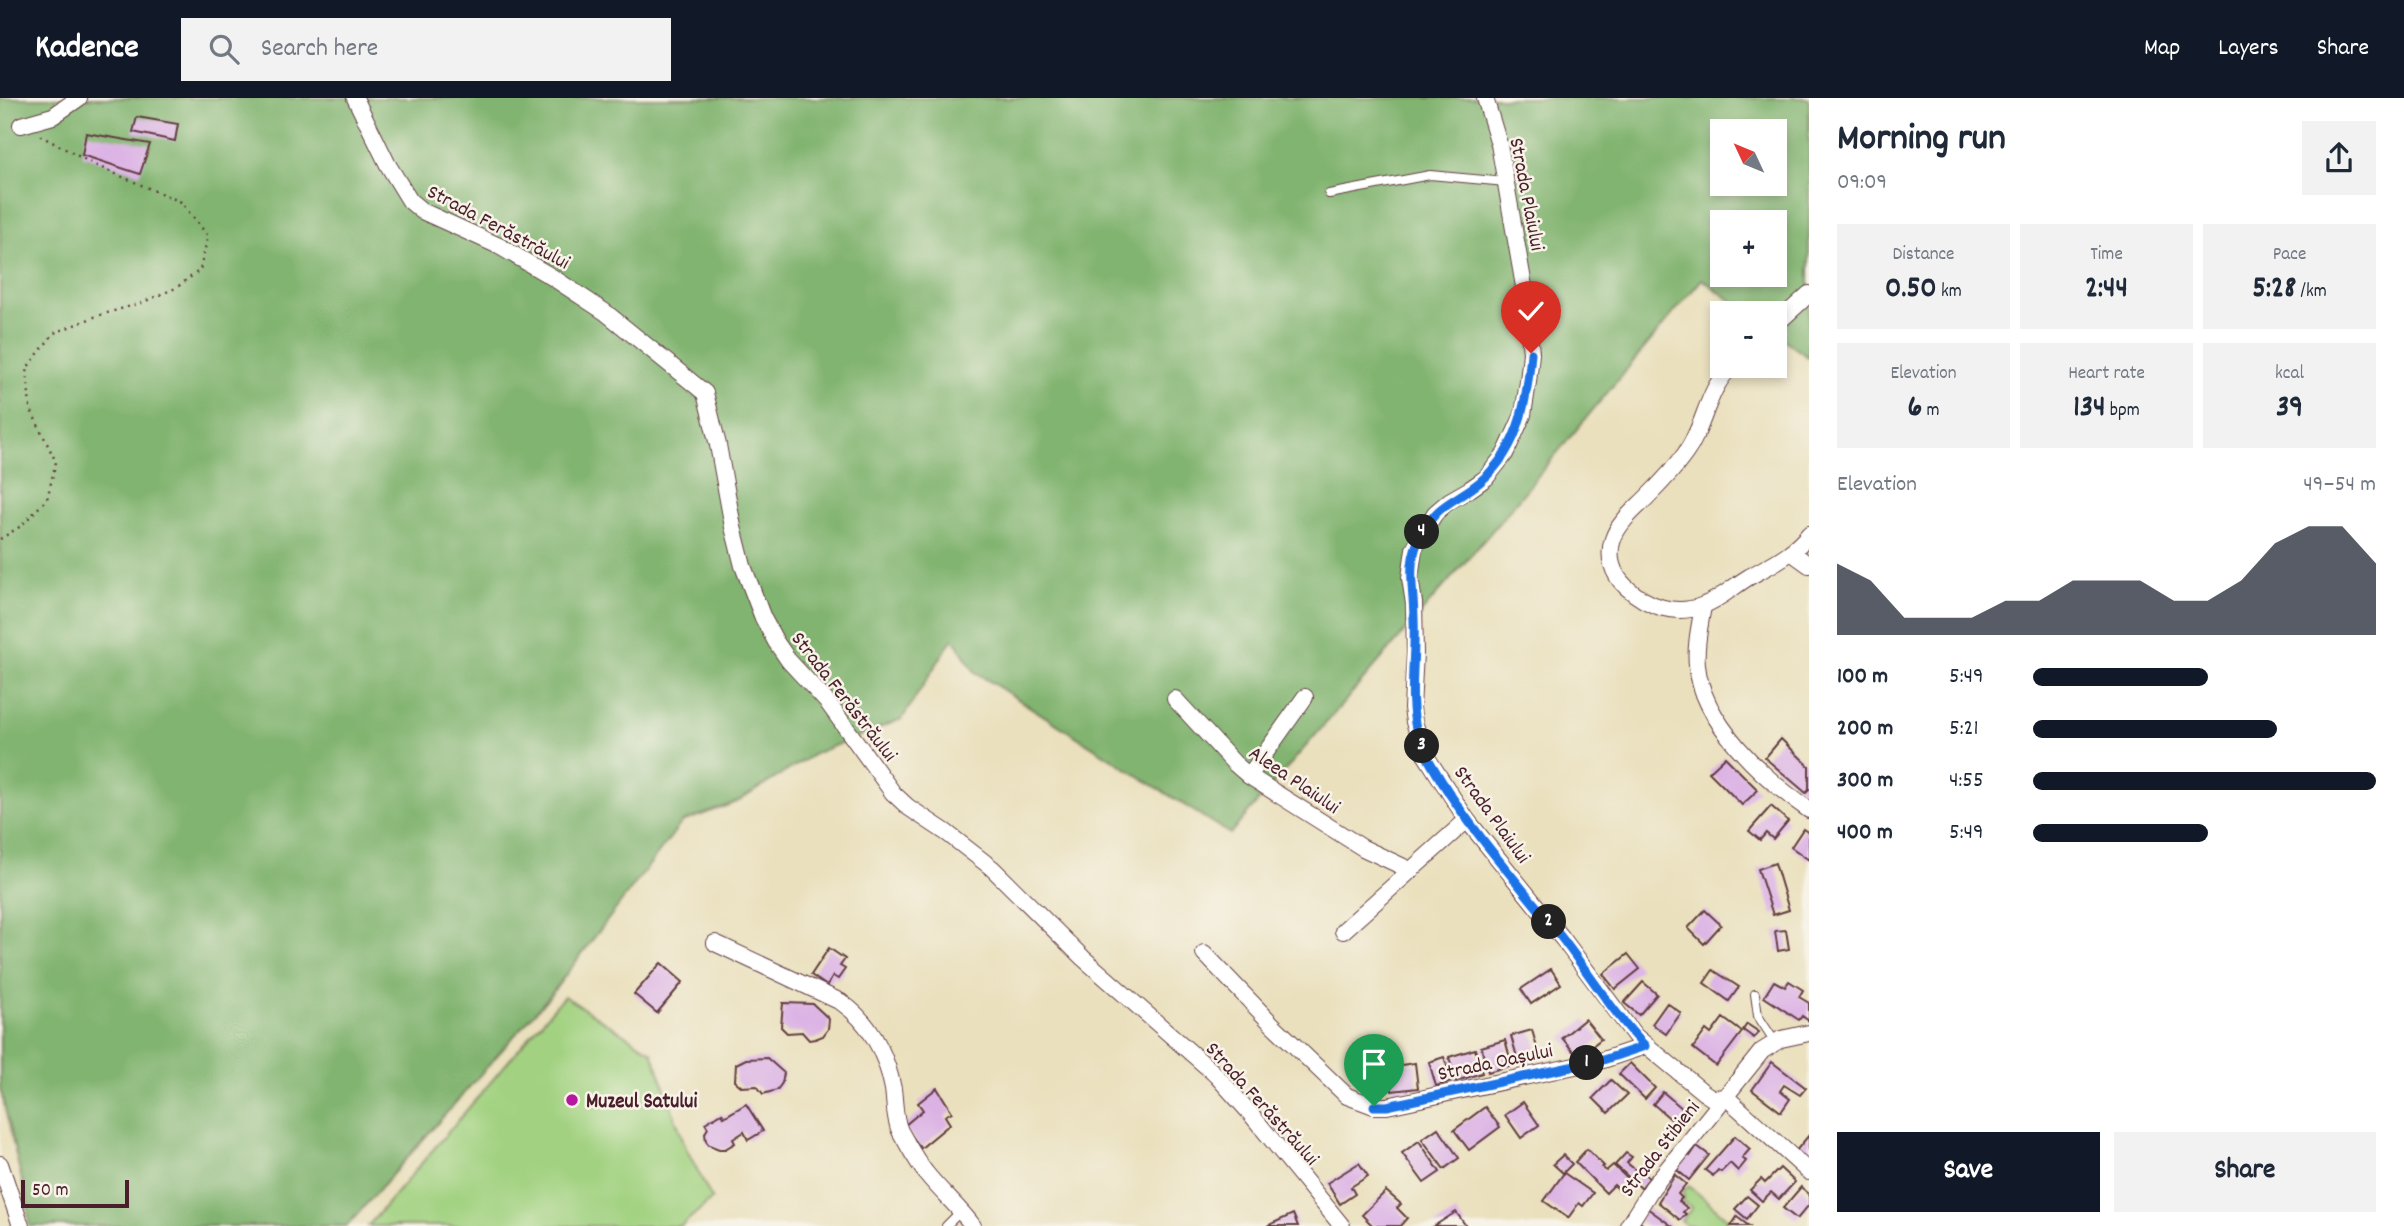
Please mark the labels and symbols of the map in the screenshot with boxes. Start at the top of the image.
north arrow [1710,119,1787,196]
street label: Strada Plaiului [1499,136,1551,254]
street label: Strada Ferăstrăului [421,178,574,279]
pin [1501,281,1561,353]
pin: 4 [1404,514,1440,550]
street label: Strada Ferăstrăului [782,626,903,769]
pin: 3 [1404,728,1440,764]
street label: Aleea Plaiului [1242,740,1345,823]
street label: Strada Plaiului [1445,761,1536,871]
pin: 2 [1532,904,1566,940]
pin [1344,1034,1404,1106]
street label: Strada Ferăstrăului [1197,1036,1325,1174]
street label: Strada Oașului [1435,1037,1556,1091]
pin: 1 [1570,1046,1604,1080]
place label: Muzeul Satului [586,1088,697,1118]
marker: Muzeul Satului [564,1092,580,1108]
street label: Strada Stibieni [1614,1095,1709,1205]
scale bar [21,1177,130,1209]

